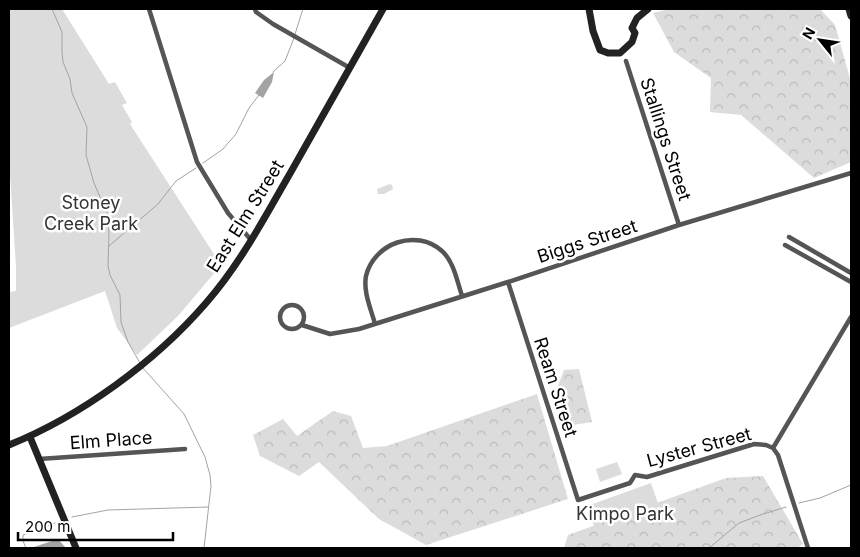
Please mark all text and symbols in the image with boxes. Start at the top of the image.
north arrow [795,15,845,65]
text: N [798,24,818,42]
street label: Stallings Street [636,75,696,203]
street label: East Elm Street [202,156,288,276]
park label: Stoney Creek Park [44,192,138,234]
street label: Biggs Street [535,215,640,267]
street label: Ream Street [530,334,582,440]
street label: Lyster Street [644,423,754,471]
street label: Elm Place [69,427,153,453]
park label: Kimpo Park [576,503,674,524]
scale bar [18,510,172,542]
text: 200 m [25,517,70,536]

